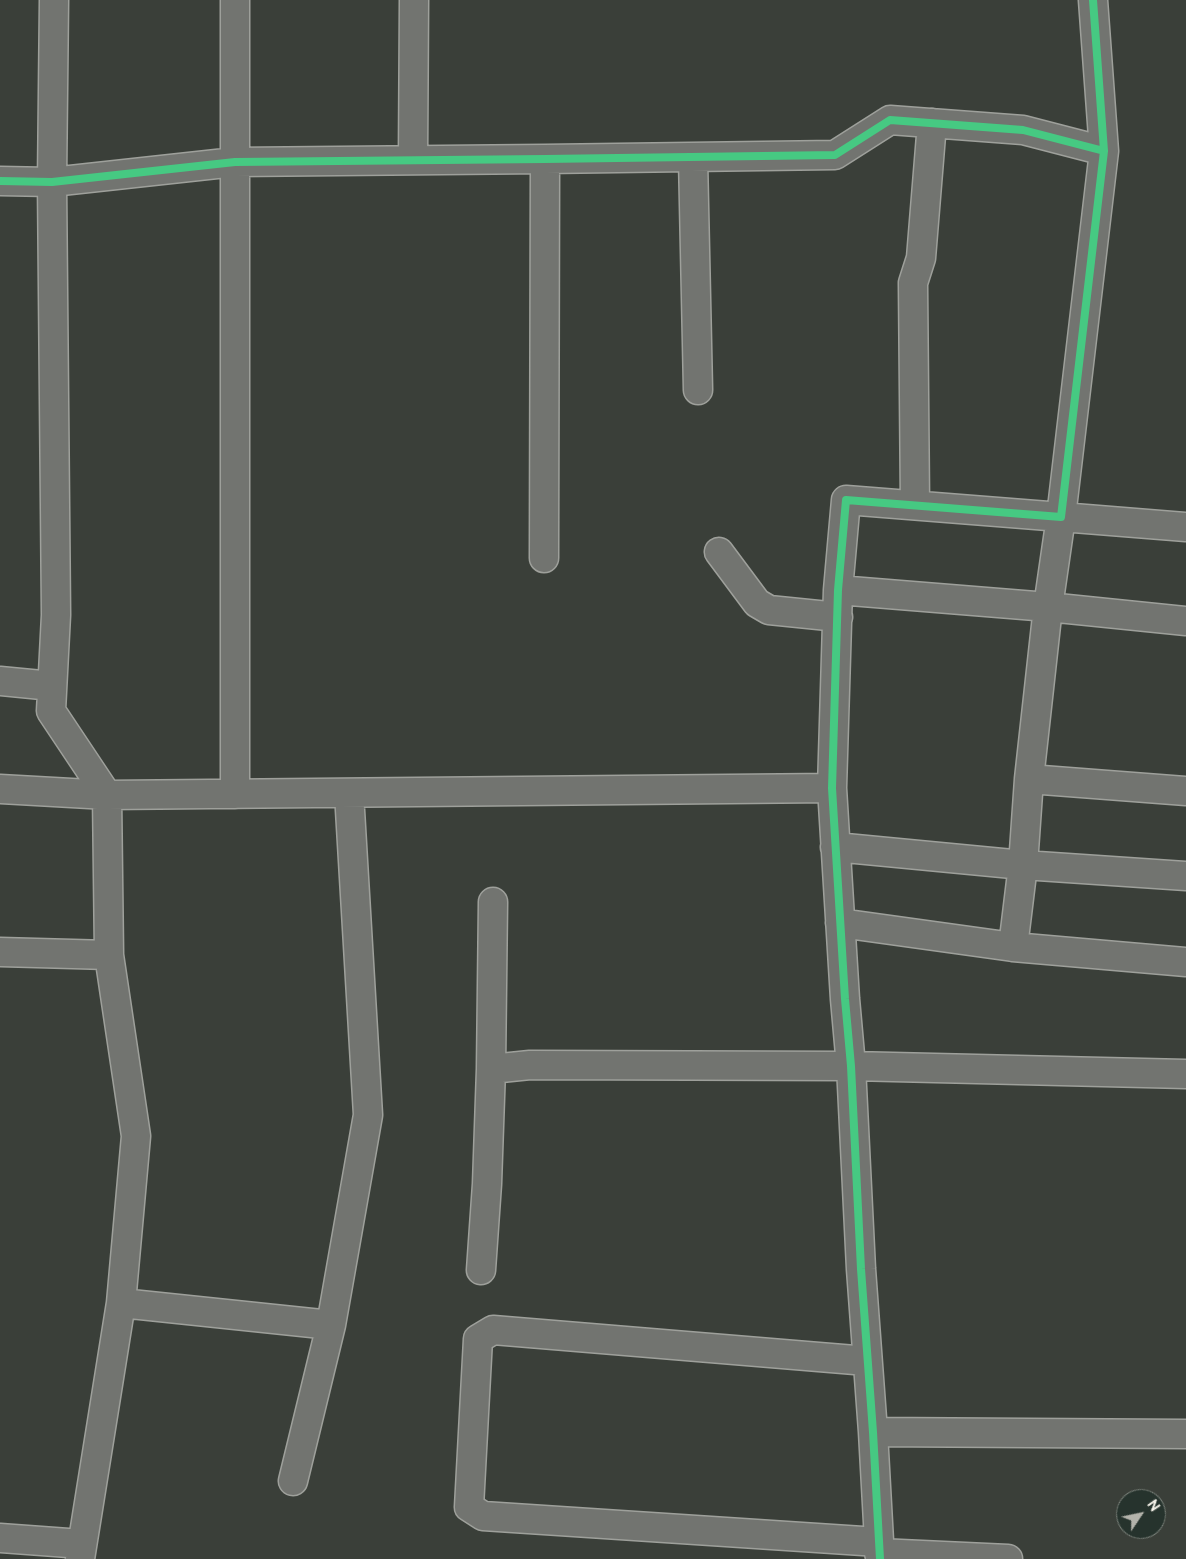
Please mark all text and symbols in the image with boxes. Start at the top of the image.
north arrow [1116,1489,1166,1539]
text: N [1143,1497,1163,1515]

